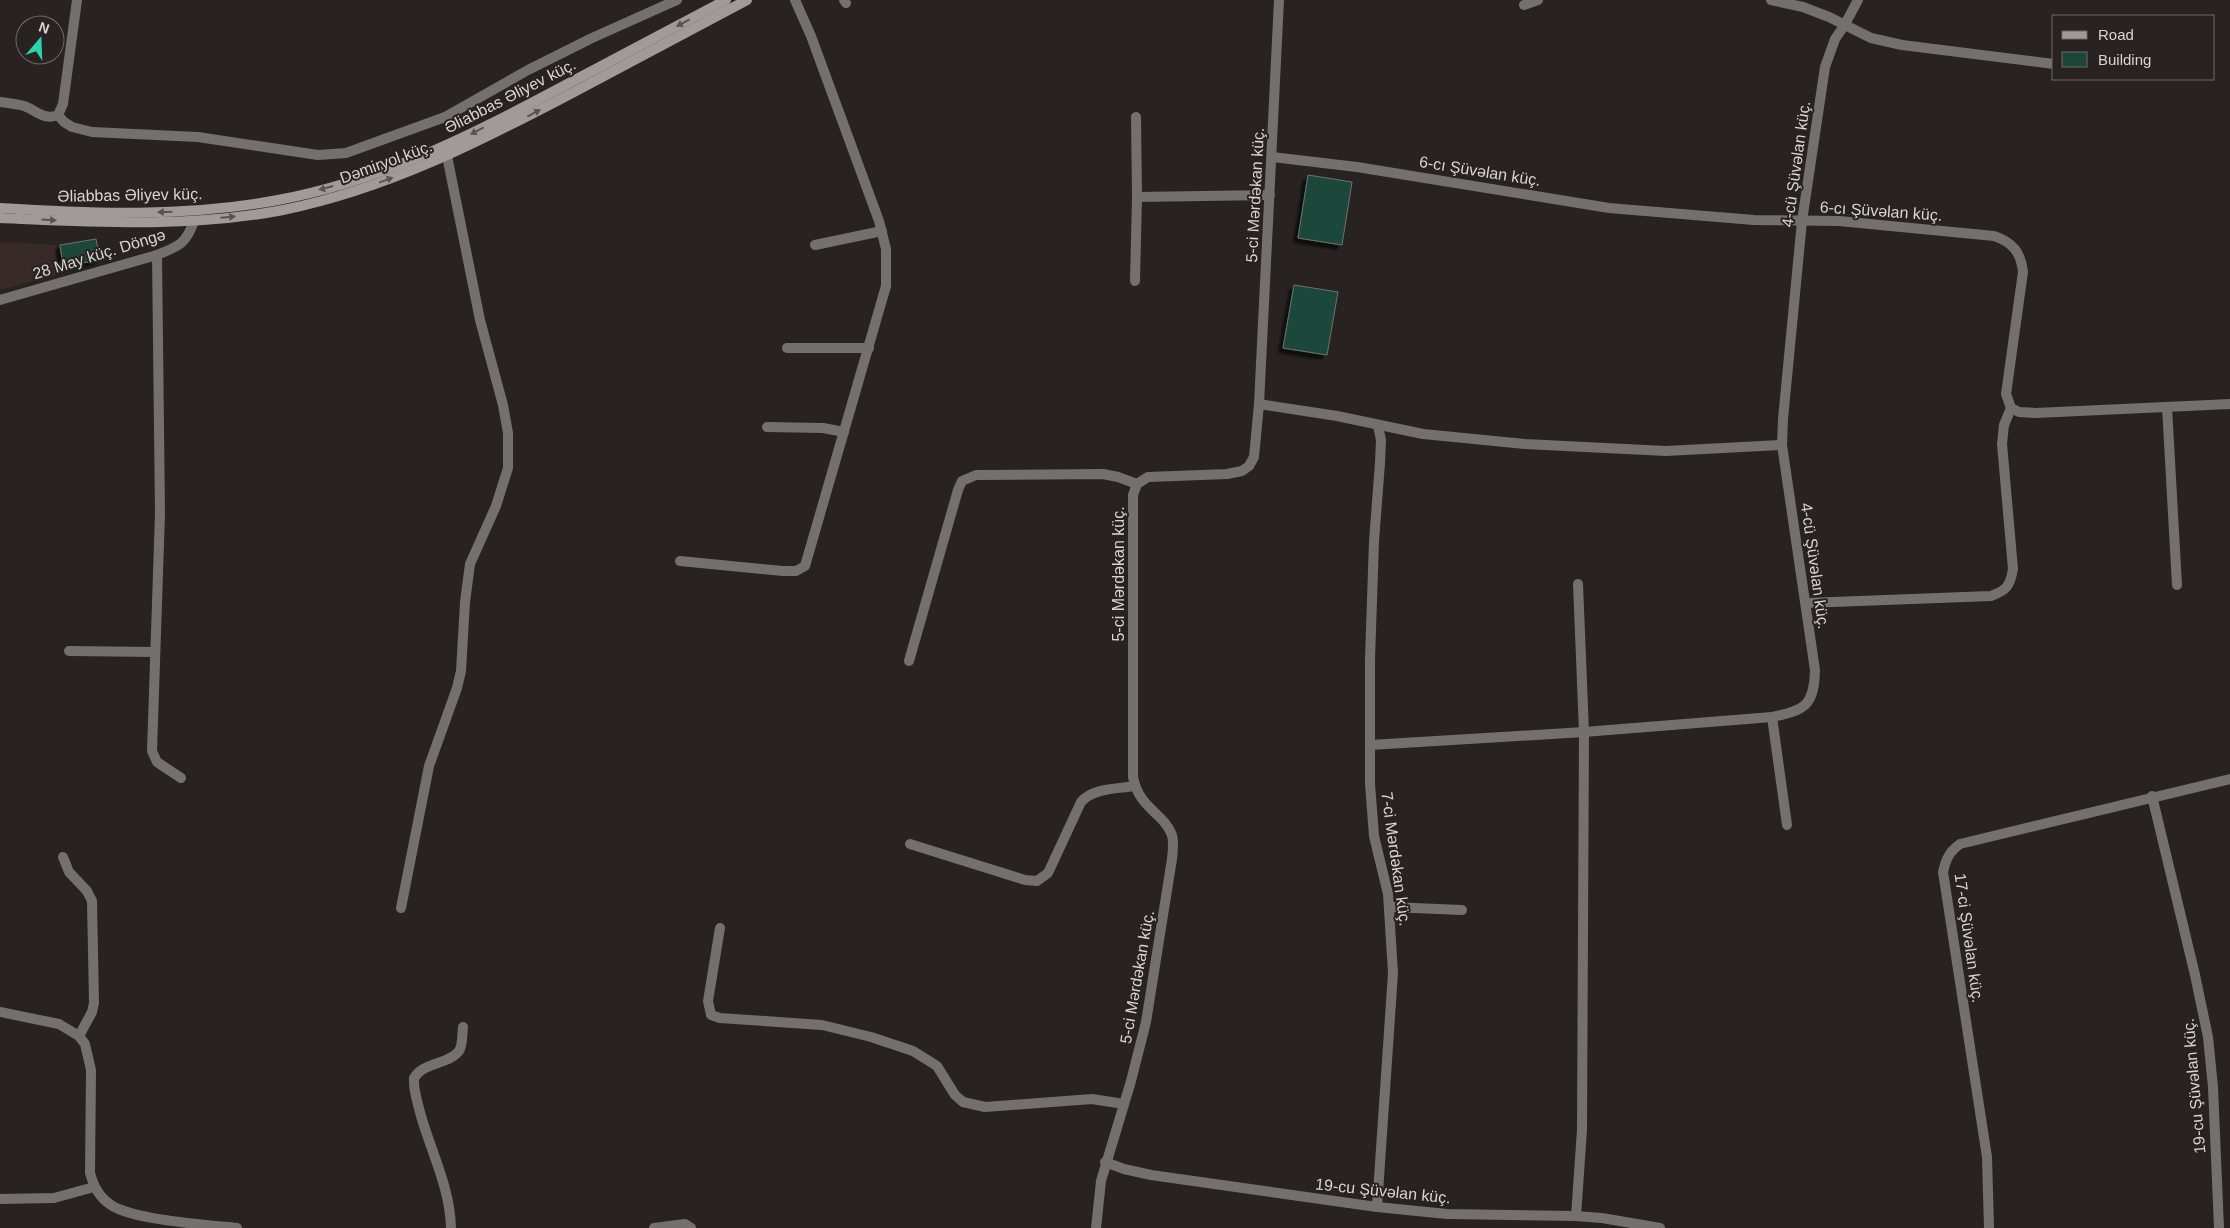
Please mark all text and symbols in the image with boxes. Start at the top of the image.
north arrow [15,15,65,65]
legend [2052,15,2215,80]
text: N [37,18,52,37]
one-way arrow [676,19,690,27]
text: Road [2098,26,2134,43]
text: Building [2098,51,2151,68]
street label: Əliabbas Əliyev küç. [442,56,578,136]
street label: 4-cü Şüvəlan küç. [1779,100,1813,228]
one-way arrow [527,109,541,117]
one-way arrow [471,127,484,136]
street label: 5-ci Mərdəkan küç. [1243,127,1267,263]
street label: Dəmiryol küç. [338,137,434,187]
street label: 6-cı Şüvəlan küç. [1418,153,1542,189]
one-way arrow [379,176,394,184]
street label: Əliabbas Əliyev küç. [57,185,203,205]
one-way arrow [318,185,333,193]
street label: 6-cı Şüvəlan küç. [1819,198,1943,224]
one-way arrow [157,208,173,216]
one-way arrow [221,213,237,221]
one-way arrow [41,217,57,225]
street label: 28 May küç. Döngə [31,226,167,282]
street label: 4-cü Şüvəlan küç. [1798,502,1832,630]
street label: 5-ci Mərdəkan küç. [1110,506,1127,642]
street label: 7-ci Mərdəkan küç. [1378,791,1414,927]
street label: 17-ci Şüvəlan küç. [1951,872,1987,1004]
street label: 5-ci Mərdəkan küç. [1117,909,1157,1045]
street label: 19-cu Şüvəlan küç. [2180,1017,2208,1155]
street label: 19-cu Şüvəlan küç. [1314,1175,1452,1207]

